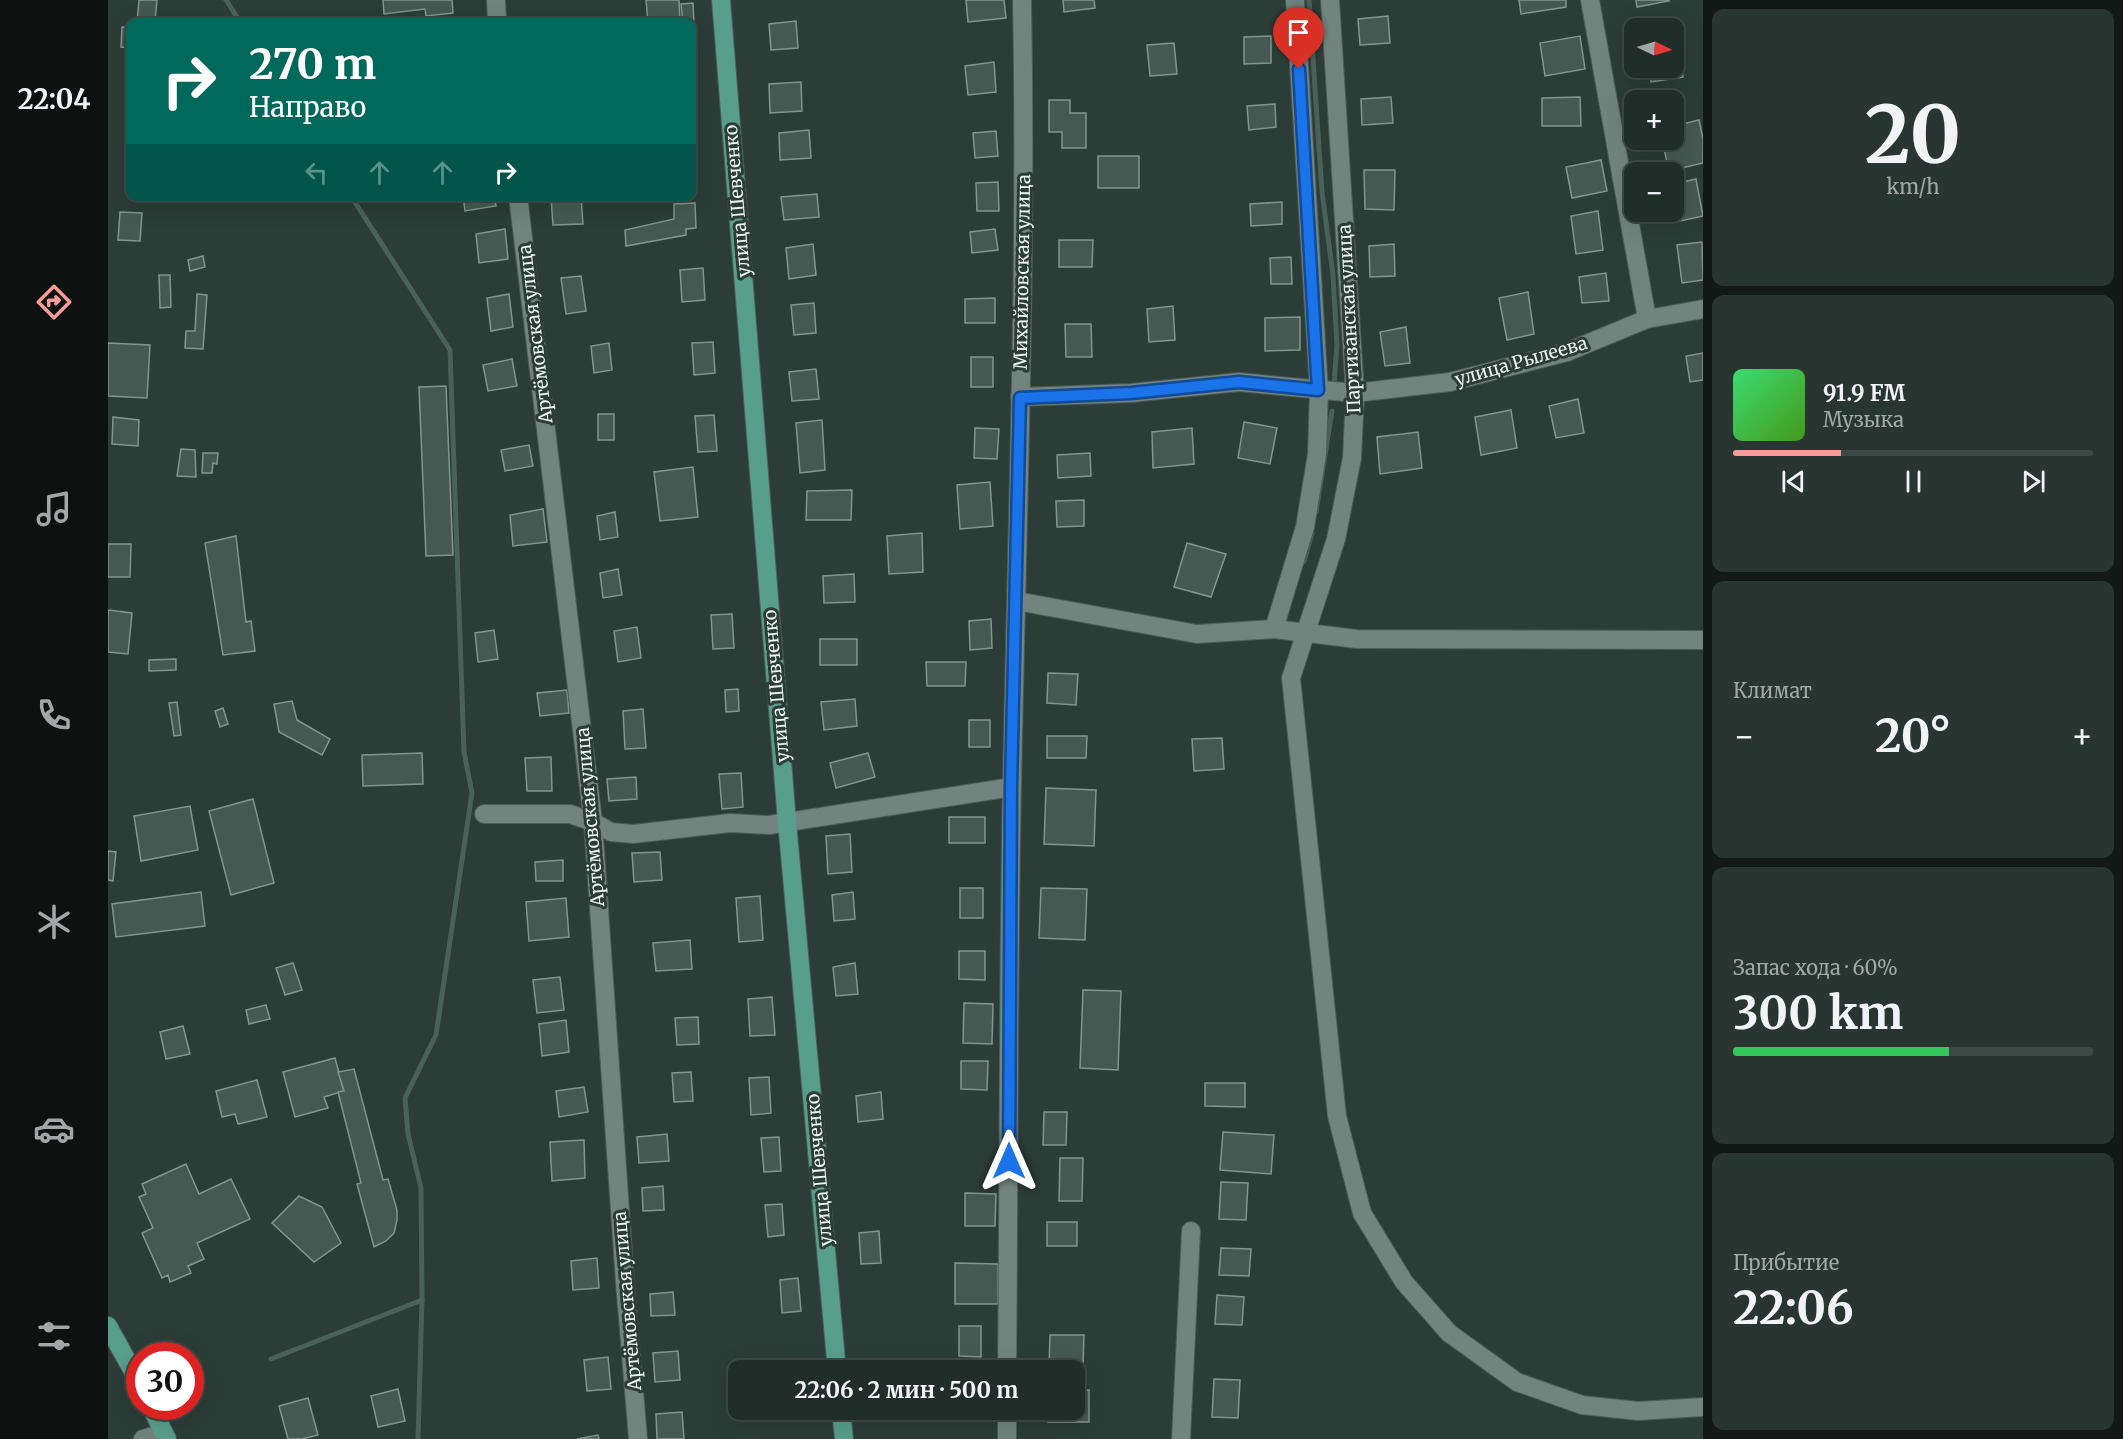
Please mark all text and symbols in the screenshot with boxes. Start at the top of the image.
pin [1273,7,1324,69]
icon: arrive [1282,16,1315,49]
north arrow [1624,18,1684,78]
map controls [1624,18,1684,222]
text: 270 m [249,38,376,90]
icon: right [150,42,228,120]
text: 22:04 [18,82,90,116]
text: 20 [1865,86,1961,184]
text: Направо [249,90,366,124]
button: + [1624,90,1684,150]
street label: улица Шевченко [719,124,755,278]
icon: left [300,156,333,189]
icon: ahead [363,156,396,189]
icon: ahead [426,156,459,189]
icon: right [489,156,522,189]
button: − [1624,162,1684,222]
street label: Михайловская улица [1009,174,1035,370]
text: km/h [1887,174,1939,199]
street label: Партизанская улица [1333,223,1365,414]
street label: Артёмовская улица [513,243,557,426]
icon: directions [33,281,75,323]
street label: улица Рылеева [1452,331,1590,391]
text: 91.9 FM [1823,379,1906,407]
text: Музыка [1823,407,1904,432]
icon: previous [1777,465,1810,498]
icon: pause [1897,465,1930,498]
icon: next [2017,465,2050,498]
icon: music [33,488,75,530]
street label: улица Шевченко [758,609,794,763]
text: Климат [1733,678,1812,703]
icon: phone [33,694,75,736]
text: 20° [1875,708,1951,764]
text: − [1733,716,1755,757]
text: + [2071,716,2093,757]
street label: Артёмовская улица [571,726,609,909]
icon: climate [33,901,75,943]
text: Запас хода · 60% [1733,955,1898,980]
text: 300 km [1733,985,1903,1041]
street label: улица Шевченко [801,1093,837,1247]
icon: car [33,1108,75,1150]
position arrow [977,1129,1041,1193]
street label: Артёмовская улица [608,1210,646,1393]
text: Прибытие [1733,1250,1839,1275]
text: 22:06 [1733,1280,1854,1336]
icon: filters [33,1315,75,1357]
speed limit sign: 30 [126,1342,204,1420]
text: 22:06 · 2 мин · 500 m [795,1376,1018,1404]

